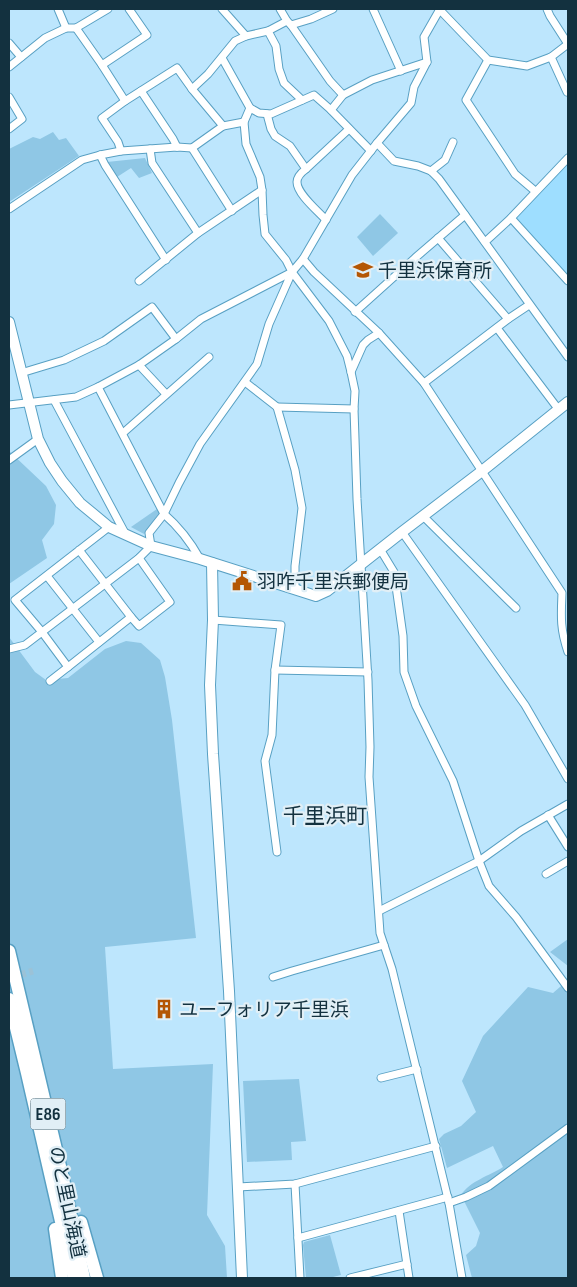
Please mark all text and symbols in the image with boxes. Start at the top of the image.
school or university icon: 千里浜保育所 [352,259,374,281]
place label: 千里浜保育所 [378,260,492,283]
public building icon: 羽咋千里浜郵便局 [231,570,253,592]
place label: 羽咋千里浜郵便局 [257,571,409,594]
district label: 千里浜町 [283,804,367,829]
building icon: ユーフォリア千里浜 [153,998,175,1020]
place label: ユーフォリア千里浜 [179,999,349,1022]
road number: E86 [30,1098,66,1130]
street label: のと里山海道 [43,1144,90,1260]

